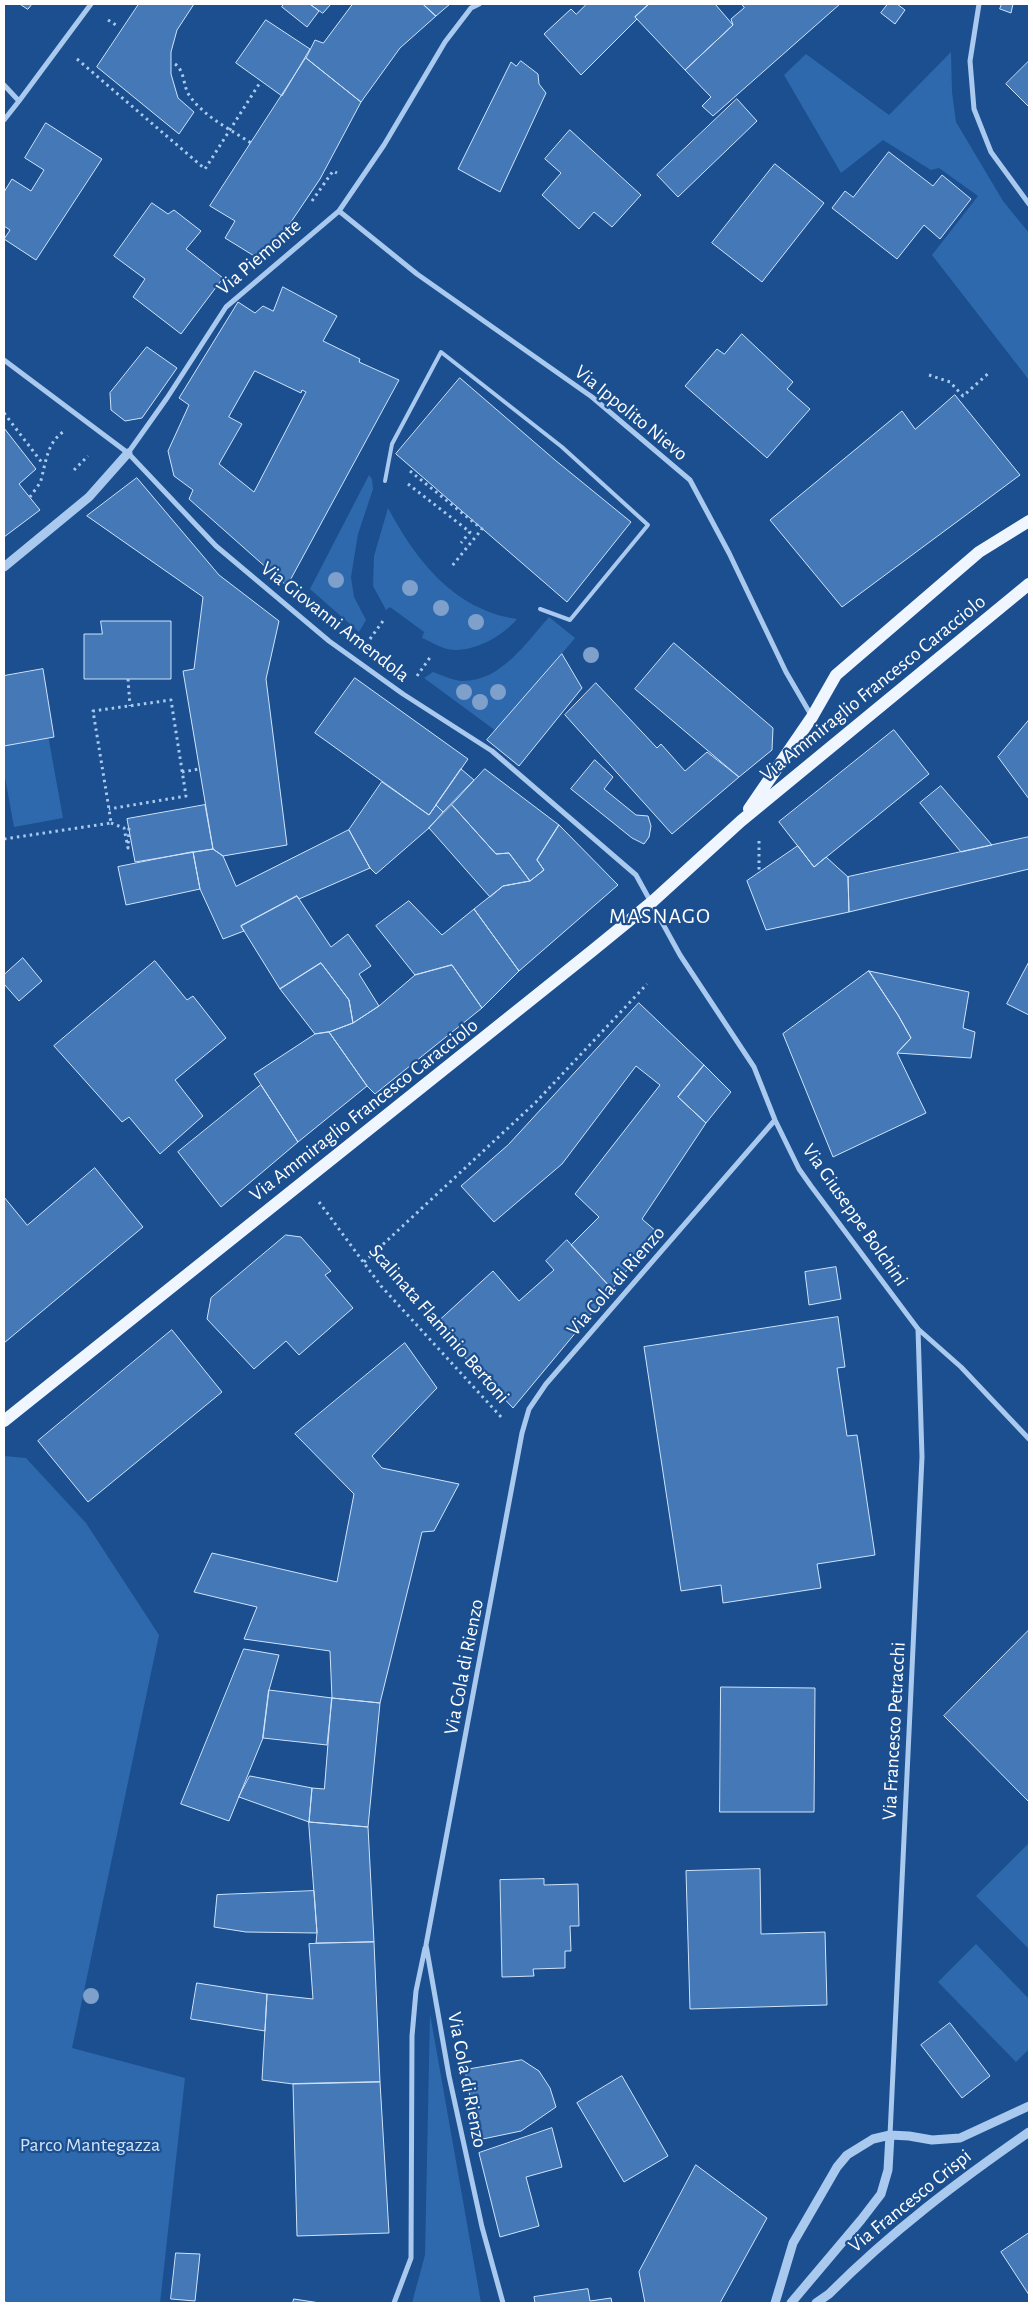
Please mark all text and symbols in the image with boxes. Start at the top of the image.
street label: Via Piemonte [212,214,306,300]
street label: Via Ippolito Nievo [569,360,693,466]
street label: Via Giovanni Amendola [256,557,414,687]
street label: Via Ammiraglio Francesco Caracciolo [755,590,991,786]
district label: MASNAGO [608,903,712,929]
street label: Via Ammiraglio Francesco Caracciolo [245,1013,483,1207]
street label: Via Giuseppe Bolchini [797,1139,913,1291]
street label: Via Cola di Rienzo [562,1221,670,1341]
street label: Scalinata Flaminio Bertoni [363,1240,515,1408]
street label: Via Cola di Rienzo [439,1597,489,1737]
street label: Via Francesco Petracchi [877,1641,911,1821]
street label: Via Cola di Rienzo [442,2010,492,2150]
park label: Parco Mantegazza [20,2133,160,2157]
street label: Via Francesco Crispi [844,2144,976,2258]

